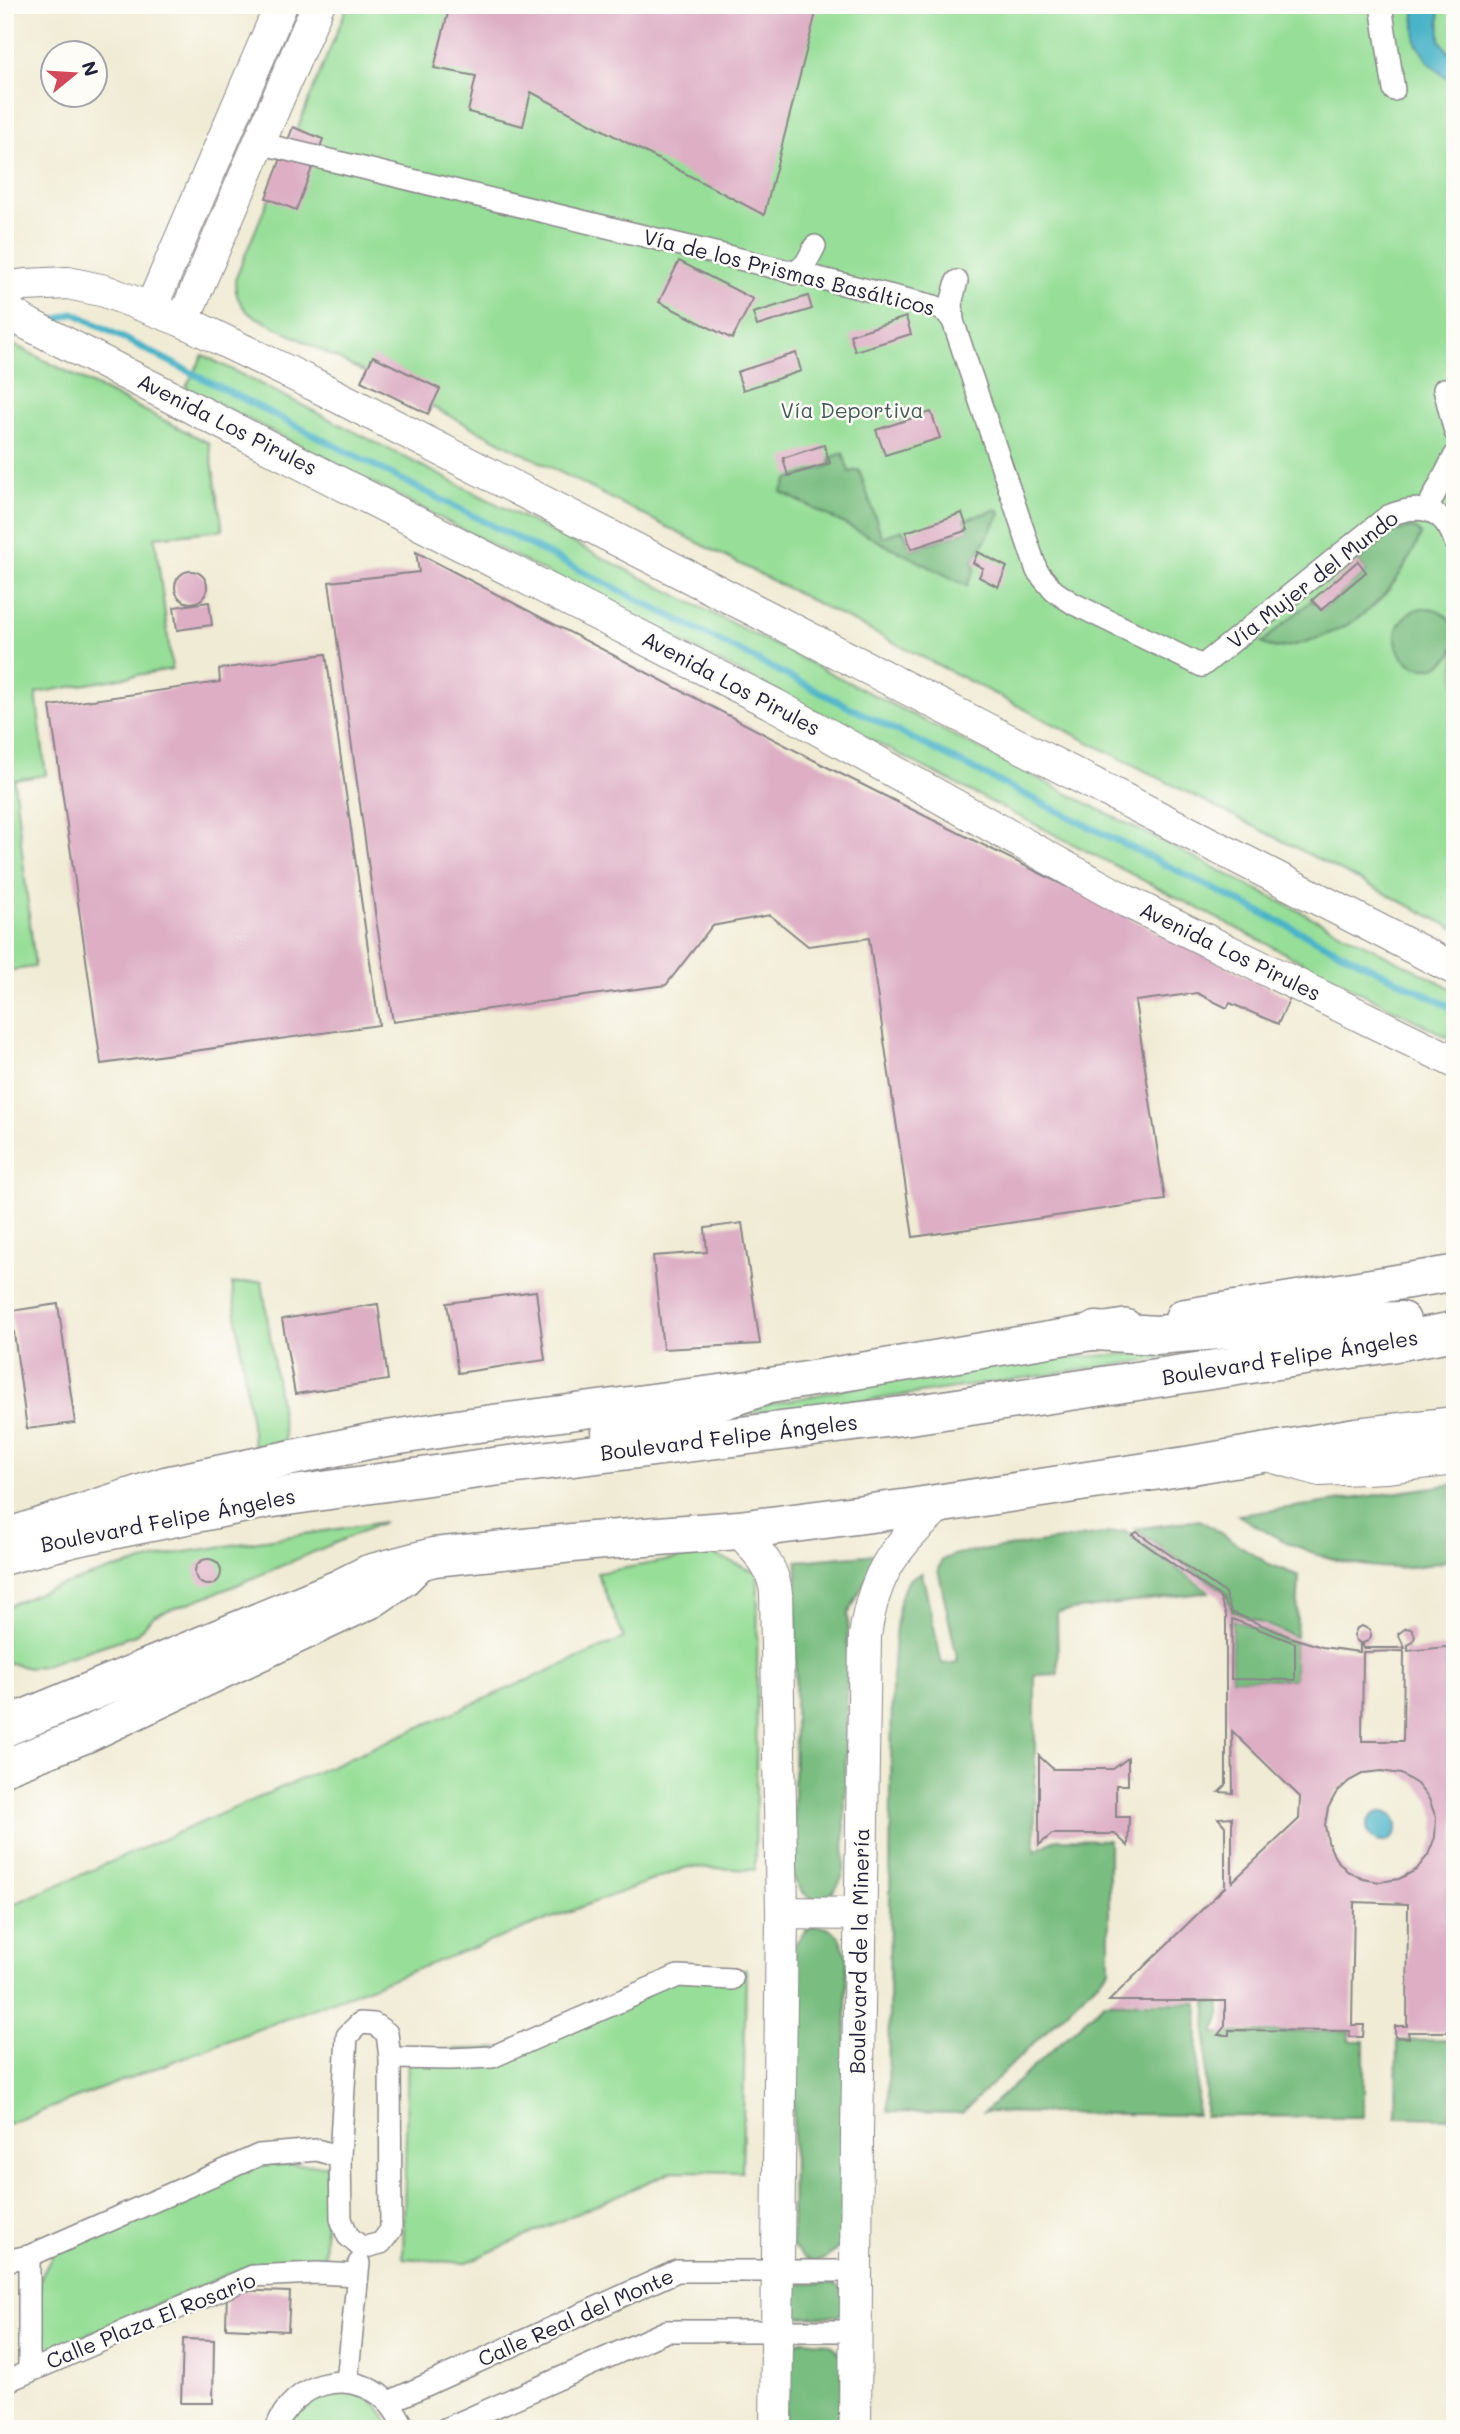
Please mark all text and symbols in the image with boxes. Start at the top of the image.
north arrow [38,38,108,108]
text: N [77,58,105,79]
street label: Vía de los Prismas Basálticos [641,222,938,321]
street label: Avenida Los Pirules [133,367,322,481]
park label: Vía Deportiva [780,396,924,423]
street label: Vía Mujer del Mundo [1221,504,1403,654]
street label: Avenida Los Pirules [638,624,825,741]
street label: Avenida Los Pirules [1136,895,1326,1006]
street label: Boulevard Felipe Ángeles [1160,1323,1420,1390]
street label: Boulevard Felipe Ángeles [599,1407,859,1466]
street label: Boulevard Felipe Ángeles [38,1482,297,1557]
street label: Boulevard de la Minería [843,1828,874,2074]
street label: Calle Real del Monte [473,2261,677,2372]
street label: Calle Plaza El Rosario [42,2265,259,2374]

